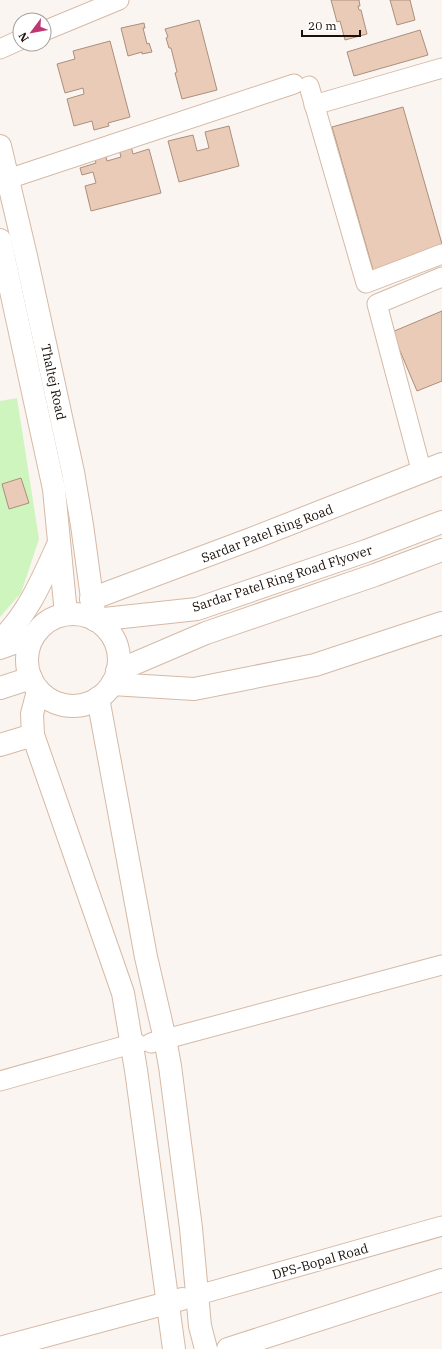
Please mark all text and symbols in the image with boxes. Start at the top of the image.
north arrow [12,12,52,52]
scale bar [302,12,360,38]
text: 20 m [308,18,337,33]
text: N [15,30,32,45]
street label: Thaltej Road [37,343,70,422]
street label: Sardar Patel Ring Road [199,500,336,566]
street label: Sardar Patel Ring Road Flyover [190,541,375,616]
street label: DPS-Bopal Road [270,1240,370,1283]

